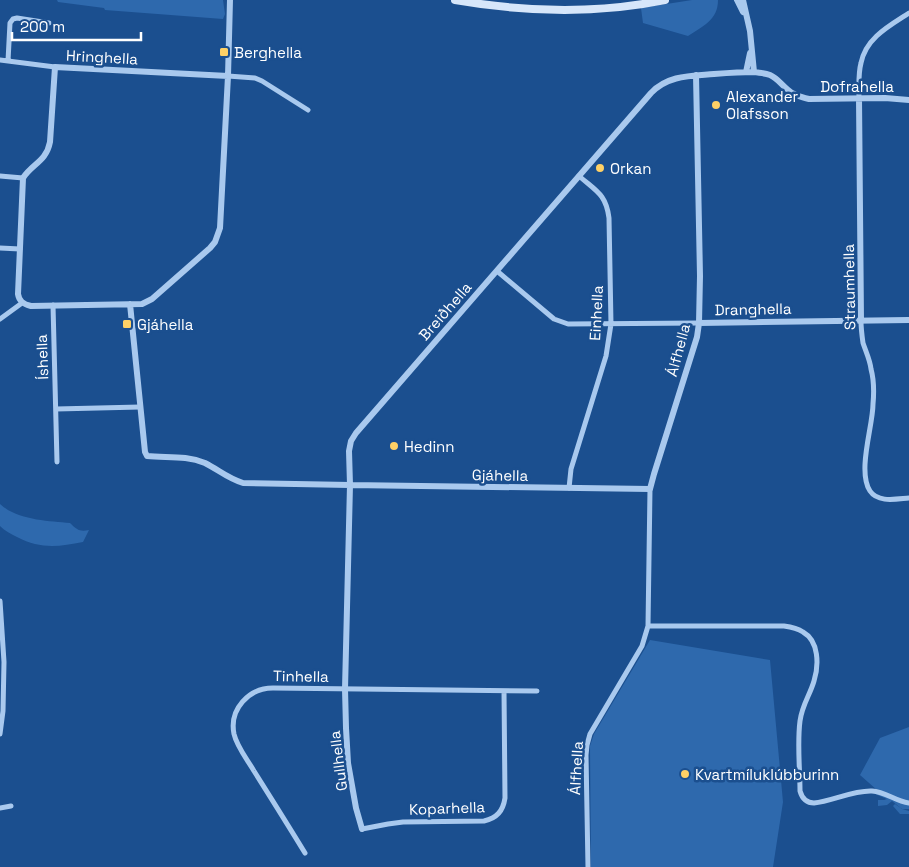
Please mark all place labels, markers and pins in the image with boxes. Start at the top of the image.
place label: Berghella [234,43,302,62]
marker: Berghella [218,46,230,58]
place label: Alexander Olafsson [726,87,799,123]
marker: Alexander Olafsson [710,99,722,111]
place label: Orkan [610,159,651,178]
marker: Orkan [594,162,606,174]
place label: Gjáhella [137,315,194,334]
marker: Gjáhella [121,318,133,330]
place label: Hedinn [404,437,454,456]
marker: Hedinn [388,440,400,452]
place label: Kvartmíluklúbburinn [695,765,839,784]
marker: Kvartmíluklúbburinn [679,768,691,780]

